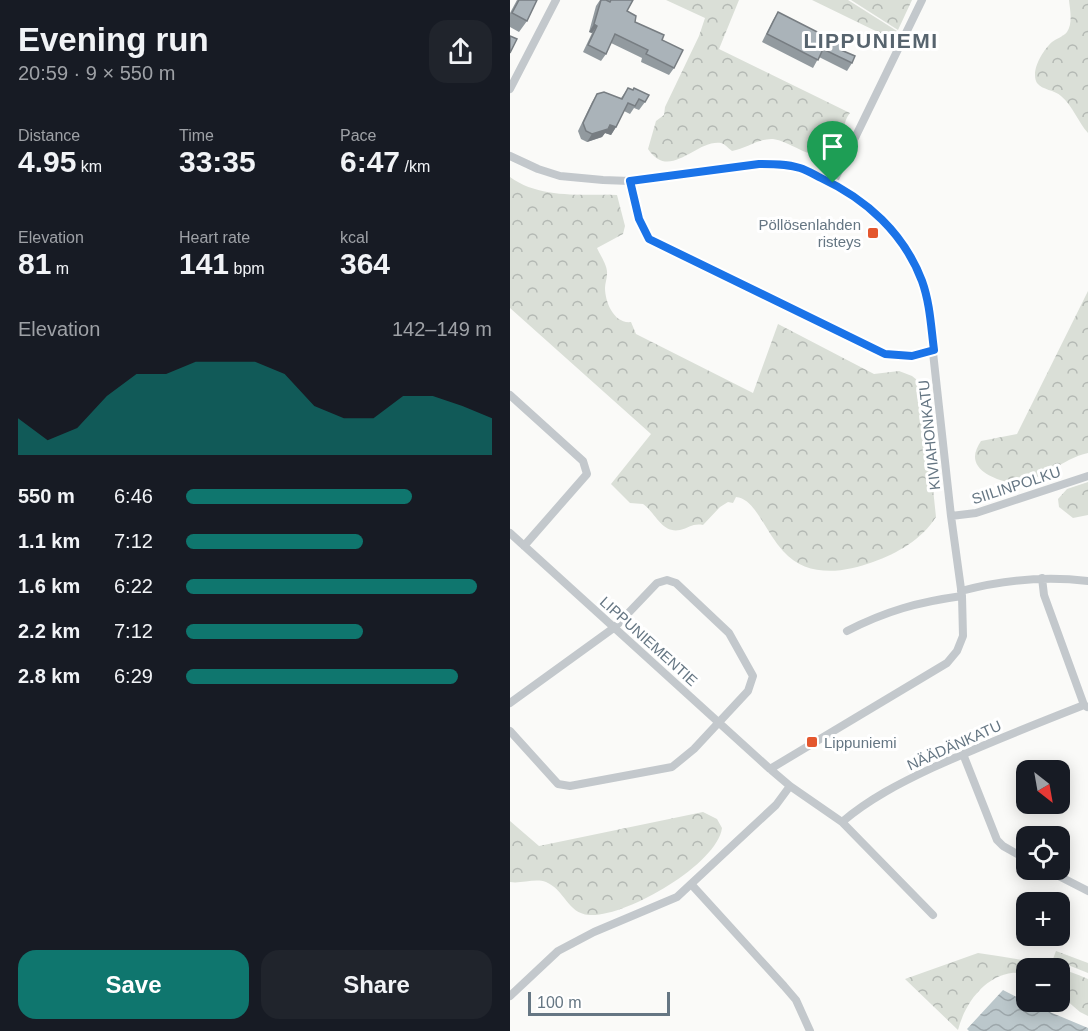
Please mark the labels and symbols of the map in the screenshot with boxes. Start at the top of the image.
district label: LIPPUNIEMI [803,29,939,52]
pin [807,121,858,183]
place label: Pöllösenlahden risteys [758,216,861,250]
marker: Pöllösenlahden risteys [866,226,880,240]
street label: KIVIAHONKATU [915,379,943,491]
street label: SIILINPOLKU [969,463,1063,507]
street label: LIPPUNIEMENTIE [597,593,701,689]
street label: NÄÄDÄNKATU [904,717,1004,773]
place label: Lippuniemi [824,734,897,751]
marker: Lippuniemi [805,735,819,749]
north arrow [1016,760,1070,814]
scale bar [528,989,670,1016]

